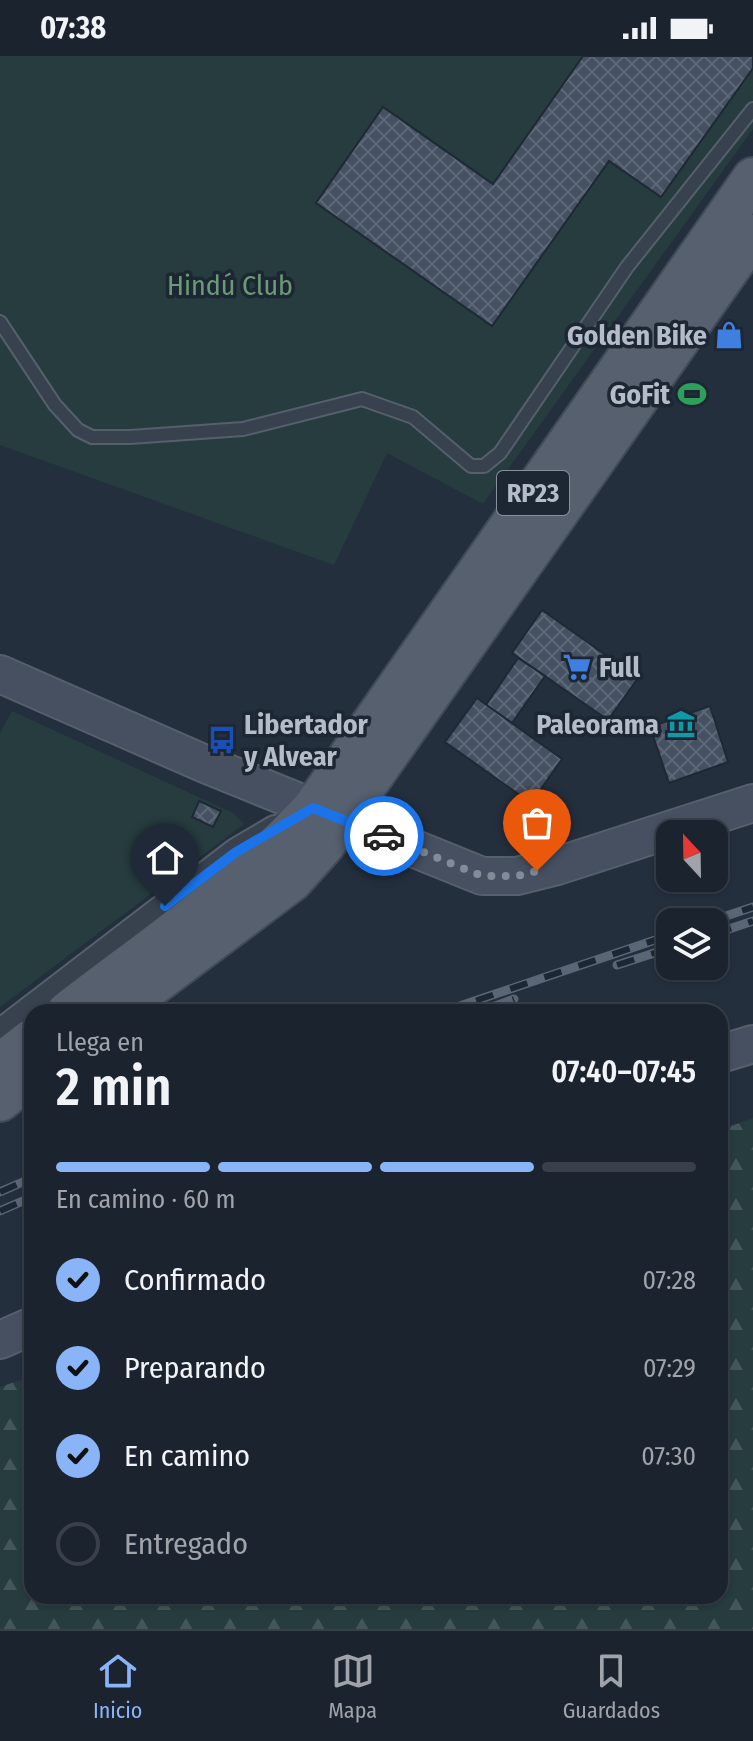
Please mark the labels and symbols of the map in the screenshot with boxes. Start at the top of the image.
park label: Hindú Club [167,269,293,302]
place label: Golden Bike [567,319,707,352]
shop icon: Golden Bike [714,320,744,350]
place label: GoFit [610,378,671,411]
sports icon: GoFit [677,379,707,409]
road number: RP23 [497,471,569,515]
place label: Full [599,651,641,684]
supermarket icon: Full [562,652,592,682]
place label: Libertador y Alvear [243,708,369,773]
place label: Paleorama [536,708,659,741]
museum icon: Paleorama [666,709,696,739]
bus stop icon: Libertador y Alvear [207,725,237,755]
pin [503,789,571,871]
courier [344,796,424,876]
north arrow [656,820,728,892]
pin [131,824,199,906]

